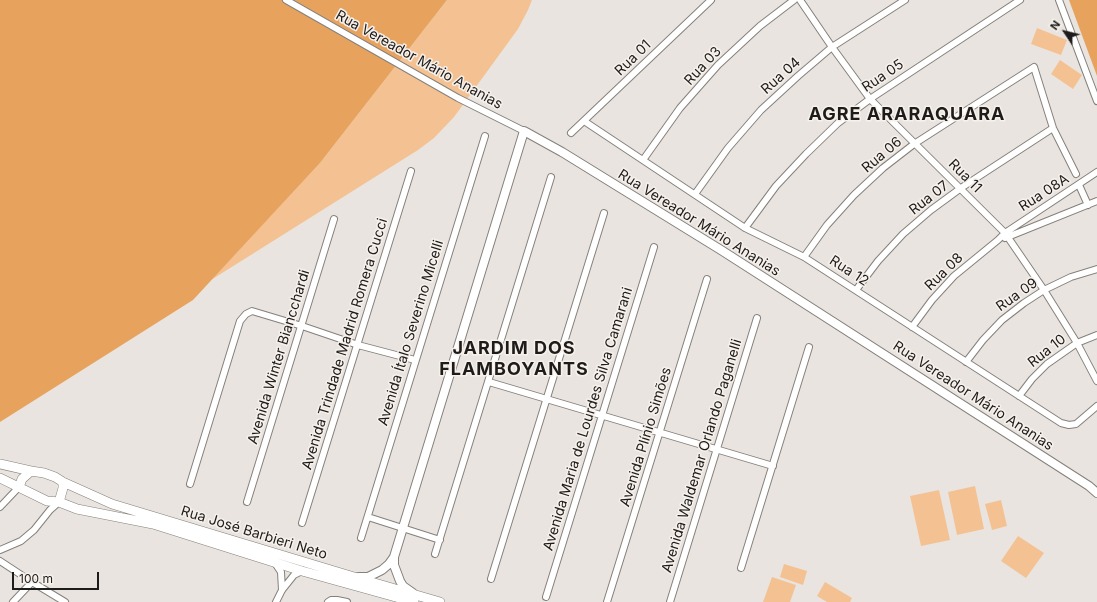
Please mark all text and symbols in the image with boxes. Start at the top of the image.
street label: Rua Vereador Mário Ananias [333,7,505,113]
north arrow [1045,12,1085,52]
text: N [1047,18,1063,33]
street label: Rua 01 [611,37,655,79]
street label: Rua 03 [681,43,725,89]
street label: Rua 04 [758,54,804,98]
street label: Rua 05 [859,56,907,96]
district label: AGRE ARARAQUARA [809,104,1005,126]
street label: Rua 06 [859,134,905,176]
street label: Rua 11 [945,156,985,196]
street label: Rua Vereador Mário Ananias [615,166,783,280]
street label: Rua 08A [1016,171,1072,215]
street label: Rua 07 [906,177,952,219]
street label: Avenida Trindade Madrid Romera Cucci [299,216,391,472]
street label: Avenida Ítalo Severino Micelli [375,238,447,428]
street label: Rua 08 [921,250,967,294]
street label: Rua 12 [826,252,872,290]
street label: Avenida Winter Biancchardi [244,268,314,446]
street label: Rua 09 [993,275,1041,315]
street label: Avenida Maria de Lourdes Silva Camarani [540,285,636,553]
street label: Rua 10 [1025,331,1069,371]
street label: Avenida Waldemar Orlando Paganelli [658,337,746,575]
district label: JARDIM DOS FLAMBOYANTS [439,338,589,380]
street label: Rua Vereador Mário Ananias [890,338,1056,454]
street label: Avenida Plínio Simões [617,365,675,509]
street label: Rua José Barbieri Neto [179,503,329,563]
scale bar [14,564,101,590]
text: 100 m [19,571,53,586]

